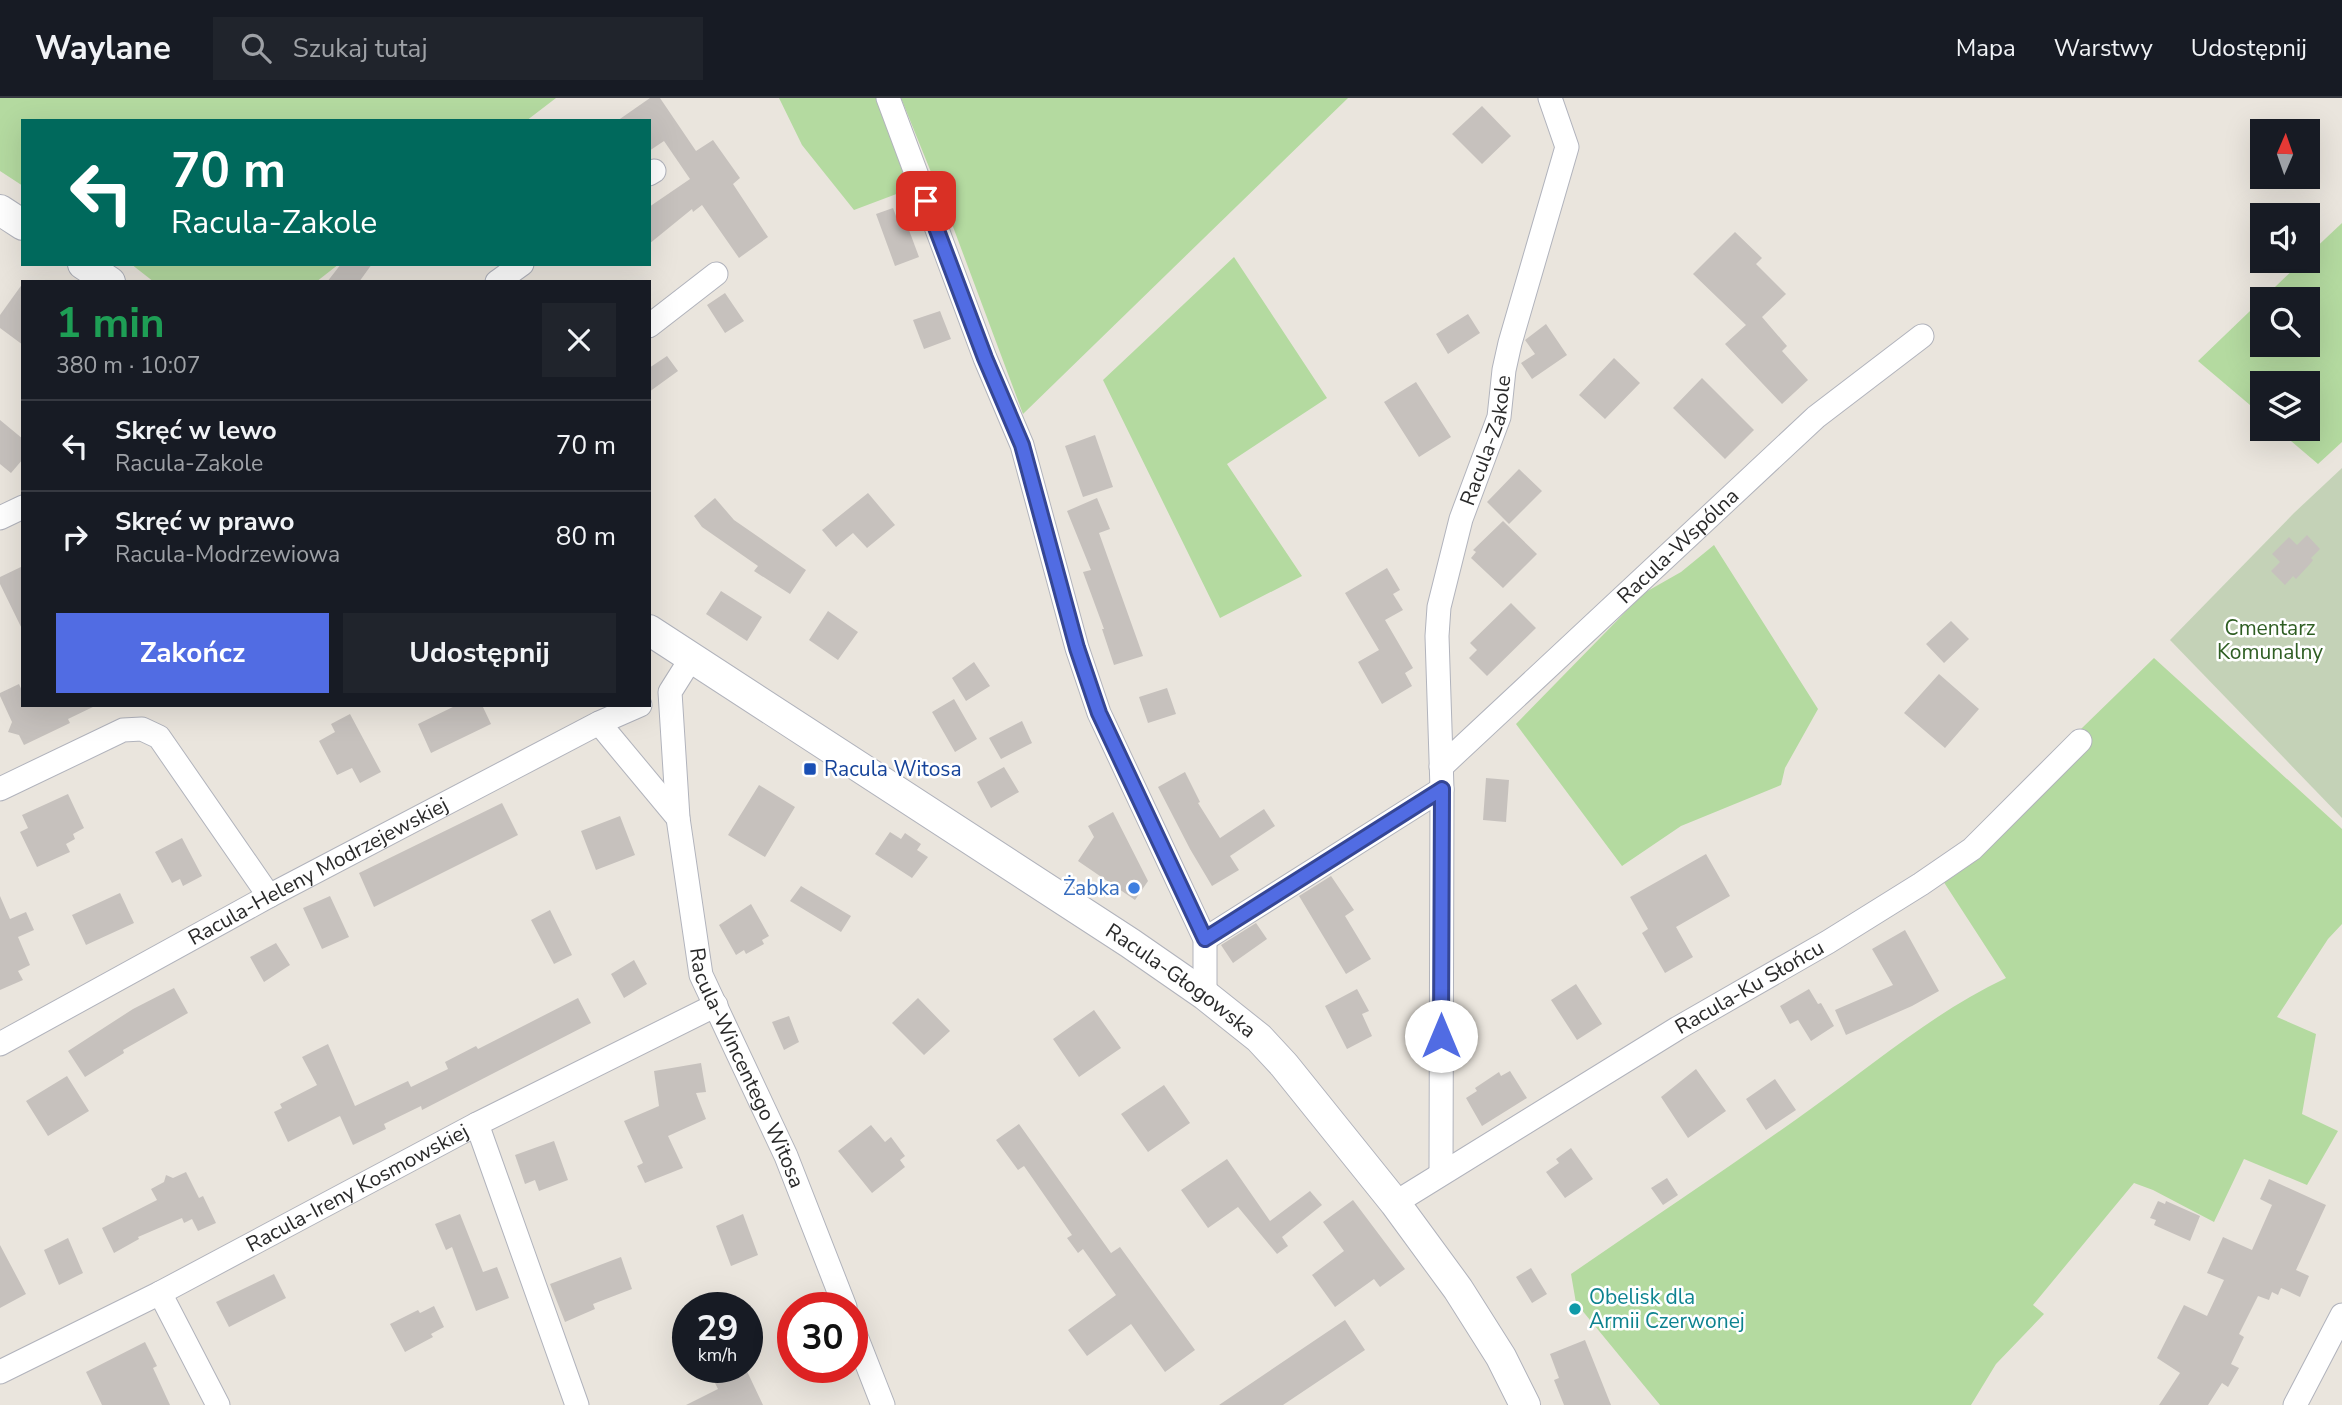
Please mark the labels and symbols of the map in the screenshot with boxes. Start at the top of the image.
north arrow [2250,119,2320,189]
pin [896,171,956,231]
street label: Racula-Zakole [1453,374,1517,509]
street label: Racula-Wspólna [1611,482,1745,610]
park label: Cmentarz Komunalny [2217,614,2323,666]
place label: Racula Witosa [824,755,962,783]
marker: Racula Witosa [802,761,818,777]
street label: Racula-Heleny Modrzejewskiej [183,791,453,952]
place label: Żabka [1063,874,1120,902]
marker: Żabka [1126,880,1142,896]
street label: Racula-Głogowska [1100,917,1262,1044]
street label: Racula-Ku Słońcu [1670,933,1829,1041]
street label: Racula-Wincentego Witosa [683,946,811,1192]
position arrow [1404,999,1478,1073]
street label: Racula-Ireny Kosmowskiej [241,1117,473,1259]
place label: Obelisk dla Armii Czerwonej [1589,1283,1745,1335]
speed limit sign: 30 [777,1292,868,1383]
marker: Obelisk dla Armii Czerwonej [1567,1301,1583,1317]

